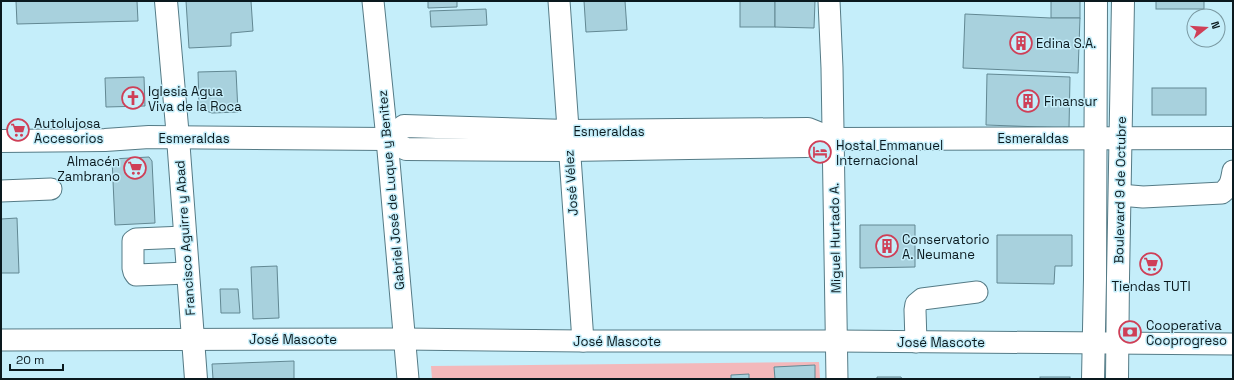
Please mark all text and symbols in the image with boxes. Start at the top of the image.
north arrow [1186,8,1226,48]
text: N [1208,20,1223,31]
building icon: Edina S.A. [1008,30,1034,56]
place label: Edina S.A. [1036,35,1096,52]
place label: Iglesia Agua Viva de la Roca [148,83,242,115]
church icon: Iglesia Agua Viva de la Roca [120,85,146,111]
building icon: Finansur [1015,88,1041,114]
street label: Gabriel José de Luque y Benitez [374,89,408,291]
place label: Finansur [1044,93,1097,110]
place label: Autolujosa Accesorios [34,115,103,147]
street label: Boulevard 9 de Octubre [1110,116,1130,264]
supermarket icon: Autolujosa Accesorios [5,117,31,143]
street label: Esmeraldas [573,123,645,140]
street label: Esmeraldas [158,130,230,147]
street label: Esmeraldas [997,130,1069,147]
place label: Hostal Emmanuel Internacional [836,137,943,169]
hotel icon: Hostal Emmanuel Internacional [807,139,833,165]
street label: José Vélez [560,149,582,216]
place label: Almacén Zambrano [57,153,120,185]
supermarket icon: Almacén Zambrano [122,155,148,181]
street label: Francisco Aguirre y Abad [171,160,199,316]
street label: Miguel Hurtado A. [826,183,844,293]
place label: Conservatorio A. Neumane [902,231,990,263]
building icon: Conservatorio A. Neumane [874,233,900,259]
supermarket icon: Tiendas TUTI [1138,251,1164,277]
place label: Tiendas TUTI [1111,278,1191,295]
place label: Cooperativa Cooprogreso [1146,317,1227,349]
bank icon: Cooperativa Cooprogreso [1117,319,1143,345]
street label: José Mascote [249,331,337,348]
street label: José Mascote [573,333,661,350]
street label: José Mascote [897,334,985,351]
scale bar [10,346,63,372]
text: 20 m [16,352,44,368]

